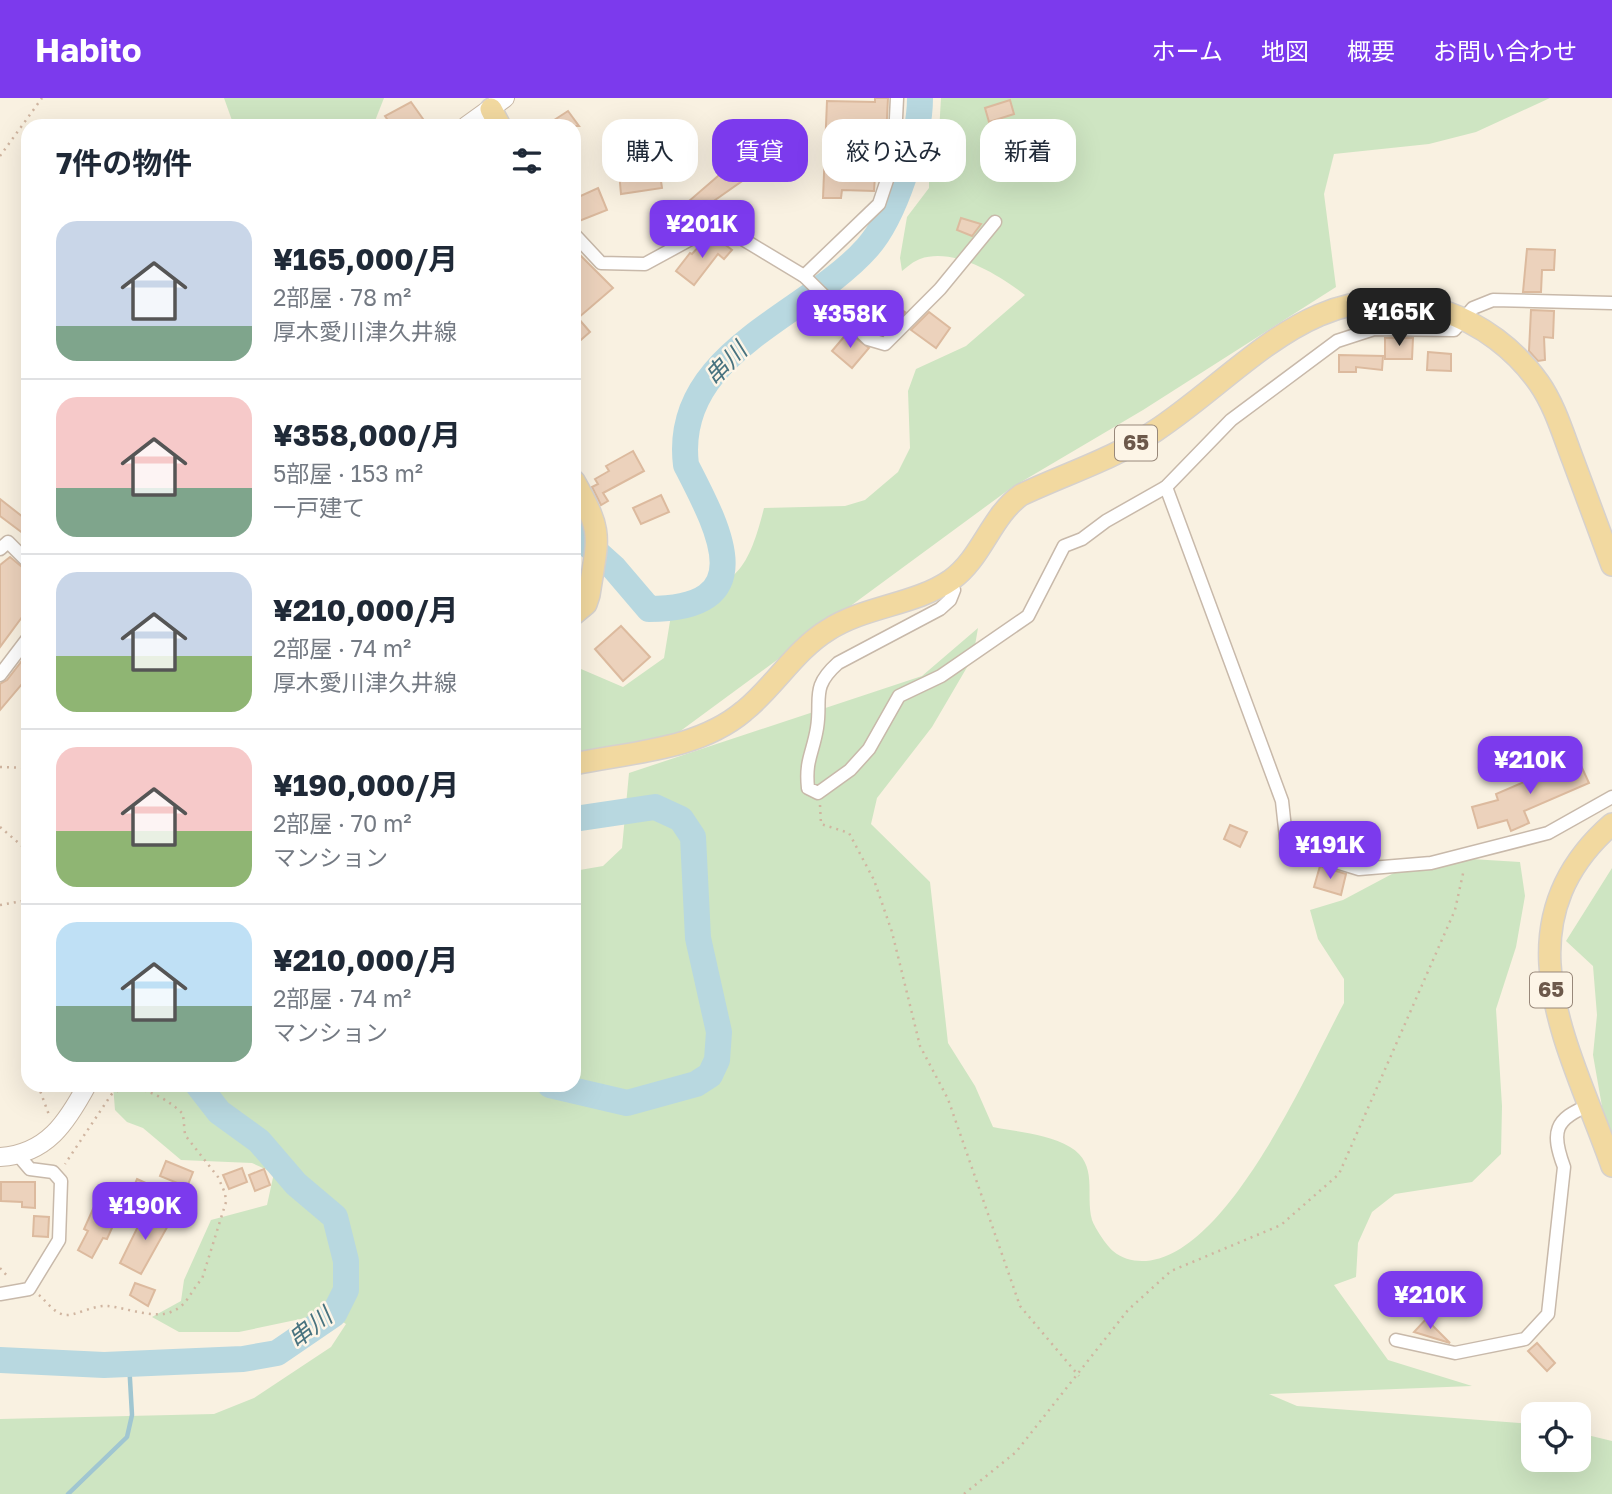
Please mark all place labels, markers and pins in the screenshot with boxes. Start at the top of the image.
pin: ¥201K [653,200,751,260]
pin: ¥165K [1350,288,1448,348]
pin: ¥358K [801,290,899,350]
pin: ¥210K [1481,736,1579,796]
pin: ¥191K [1281,822,1379,881]
pin: ¥190K [96,1182,194,1242]
pin: ¥210K [1381,1272,1479,1331]

